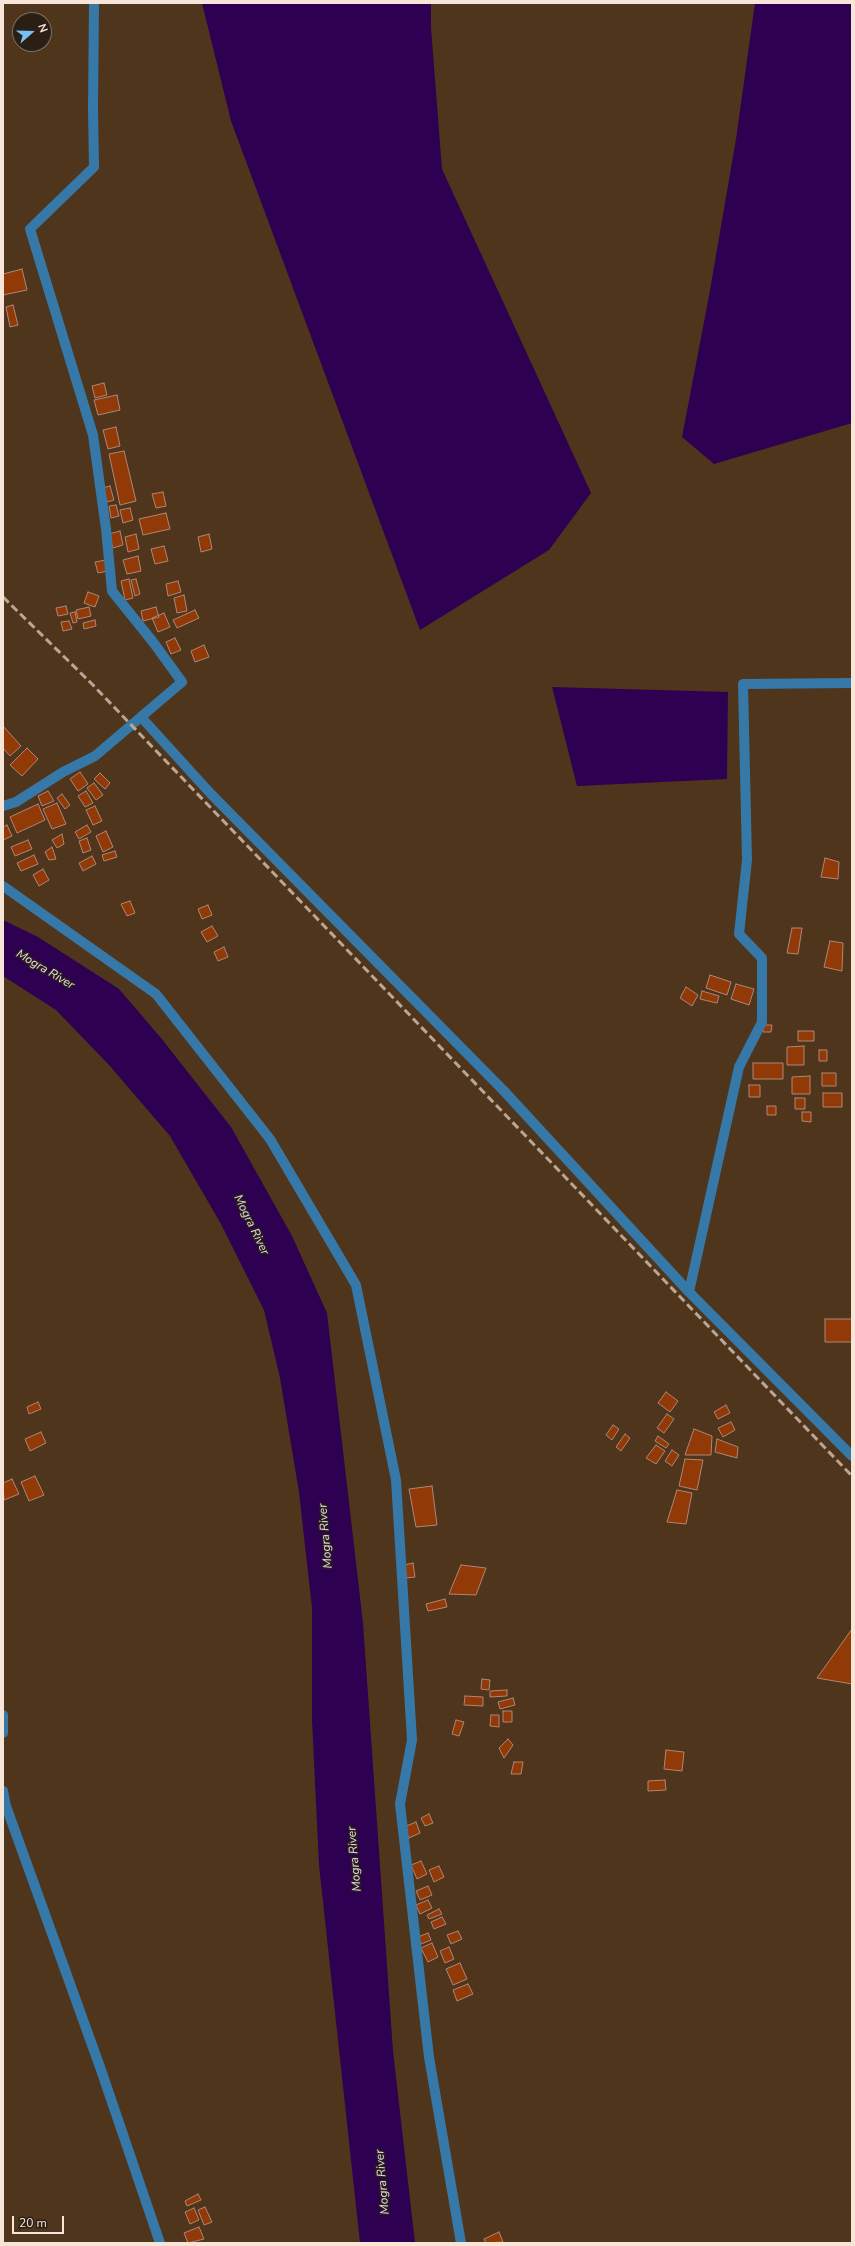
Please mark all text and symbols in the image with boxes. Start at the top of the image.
north arrow [12,12,52,52]
text: N [34,22,51,34]
water label: Mogra River [13,947,77,993]
water label: Mogra River [230,1193,272,1257]
water label: Mogra River [316,1503,336,1569]
water label: Mogra River [345,1826,365,1892]
water label: Mogra River [373,2149,393,2215]
scale bar [14,2208,66,2234]
text: 20 m [19,2215,47,2231]

